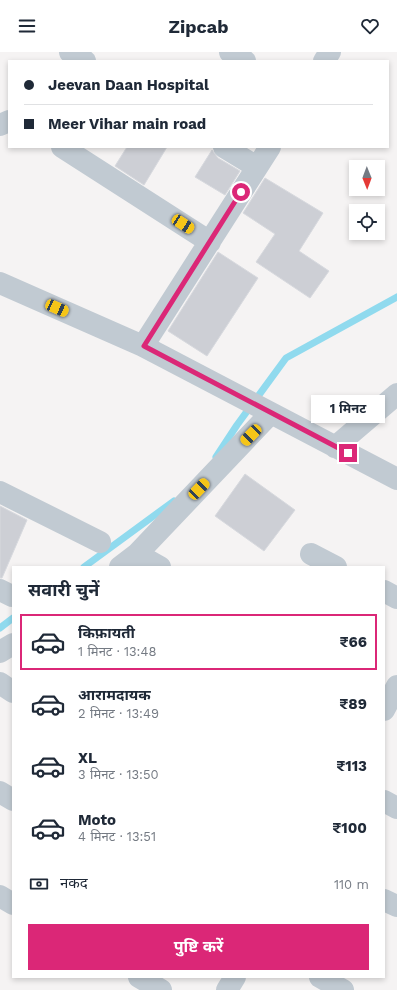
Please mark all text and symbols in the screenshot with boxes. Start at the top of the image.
icon: menu [16,15,38,37]
icon: heart [359,15,381,37]
text: Zipcab [169,16,228,37]
text: Jeevan Daan Hospital [48,76,209,94]
text: Meer Vihar main road [48,115,206,133]
north arrow [349,160,385,196]
map controls [349,160,385,240]
route start [232,183,250,201]
button: locate [349,204,385,240]
car [170,212,196,236]
car [44,298,70,318]
callout: 1 मिनट [311,395,385,423]
text: 1 मिनट [330,401,366,416]
car [238,422,264,448]
route end [339,444,357,462]
car [186,476,212,502]
text: सवारी चुनें [28,579,99,600]
icon: car [30,624,66,660]
text: किफ़ायती [78,624,135,642]
text: ₹66 [340,633,367,651]
text: 1 मिनट · 13:48 [78,644,156,659]
icon: car [30,686,66,722]
text: आरामदायक [78,686,151,704]
text: ₹89 [339,695,367,713]
text: 2 मिनट · 13:49 [78,706,159,721]
icon: car [30,748,66,784]
text: XL [78,749,97,767]
text: ₹113 [336,757,367,775]
text: 3 मिनट · 13:50 [78,767,159,782]
icon: car [30,810,66,846]
text: Moto [78,811,116,829]
text: ₹100 [332,819,367,837]
text: 4 मिनट · 13:51 [78,829,156,844]
icon: cash [28,873,50,895]
text: नकद [60,874,88,892]
text: 110 m [334,877,369,892]
button: पुष्टि करें [28,924,369,970]

